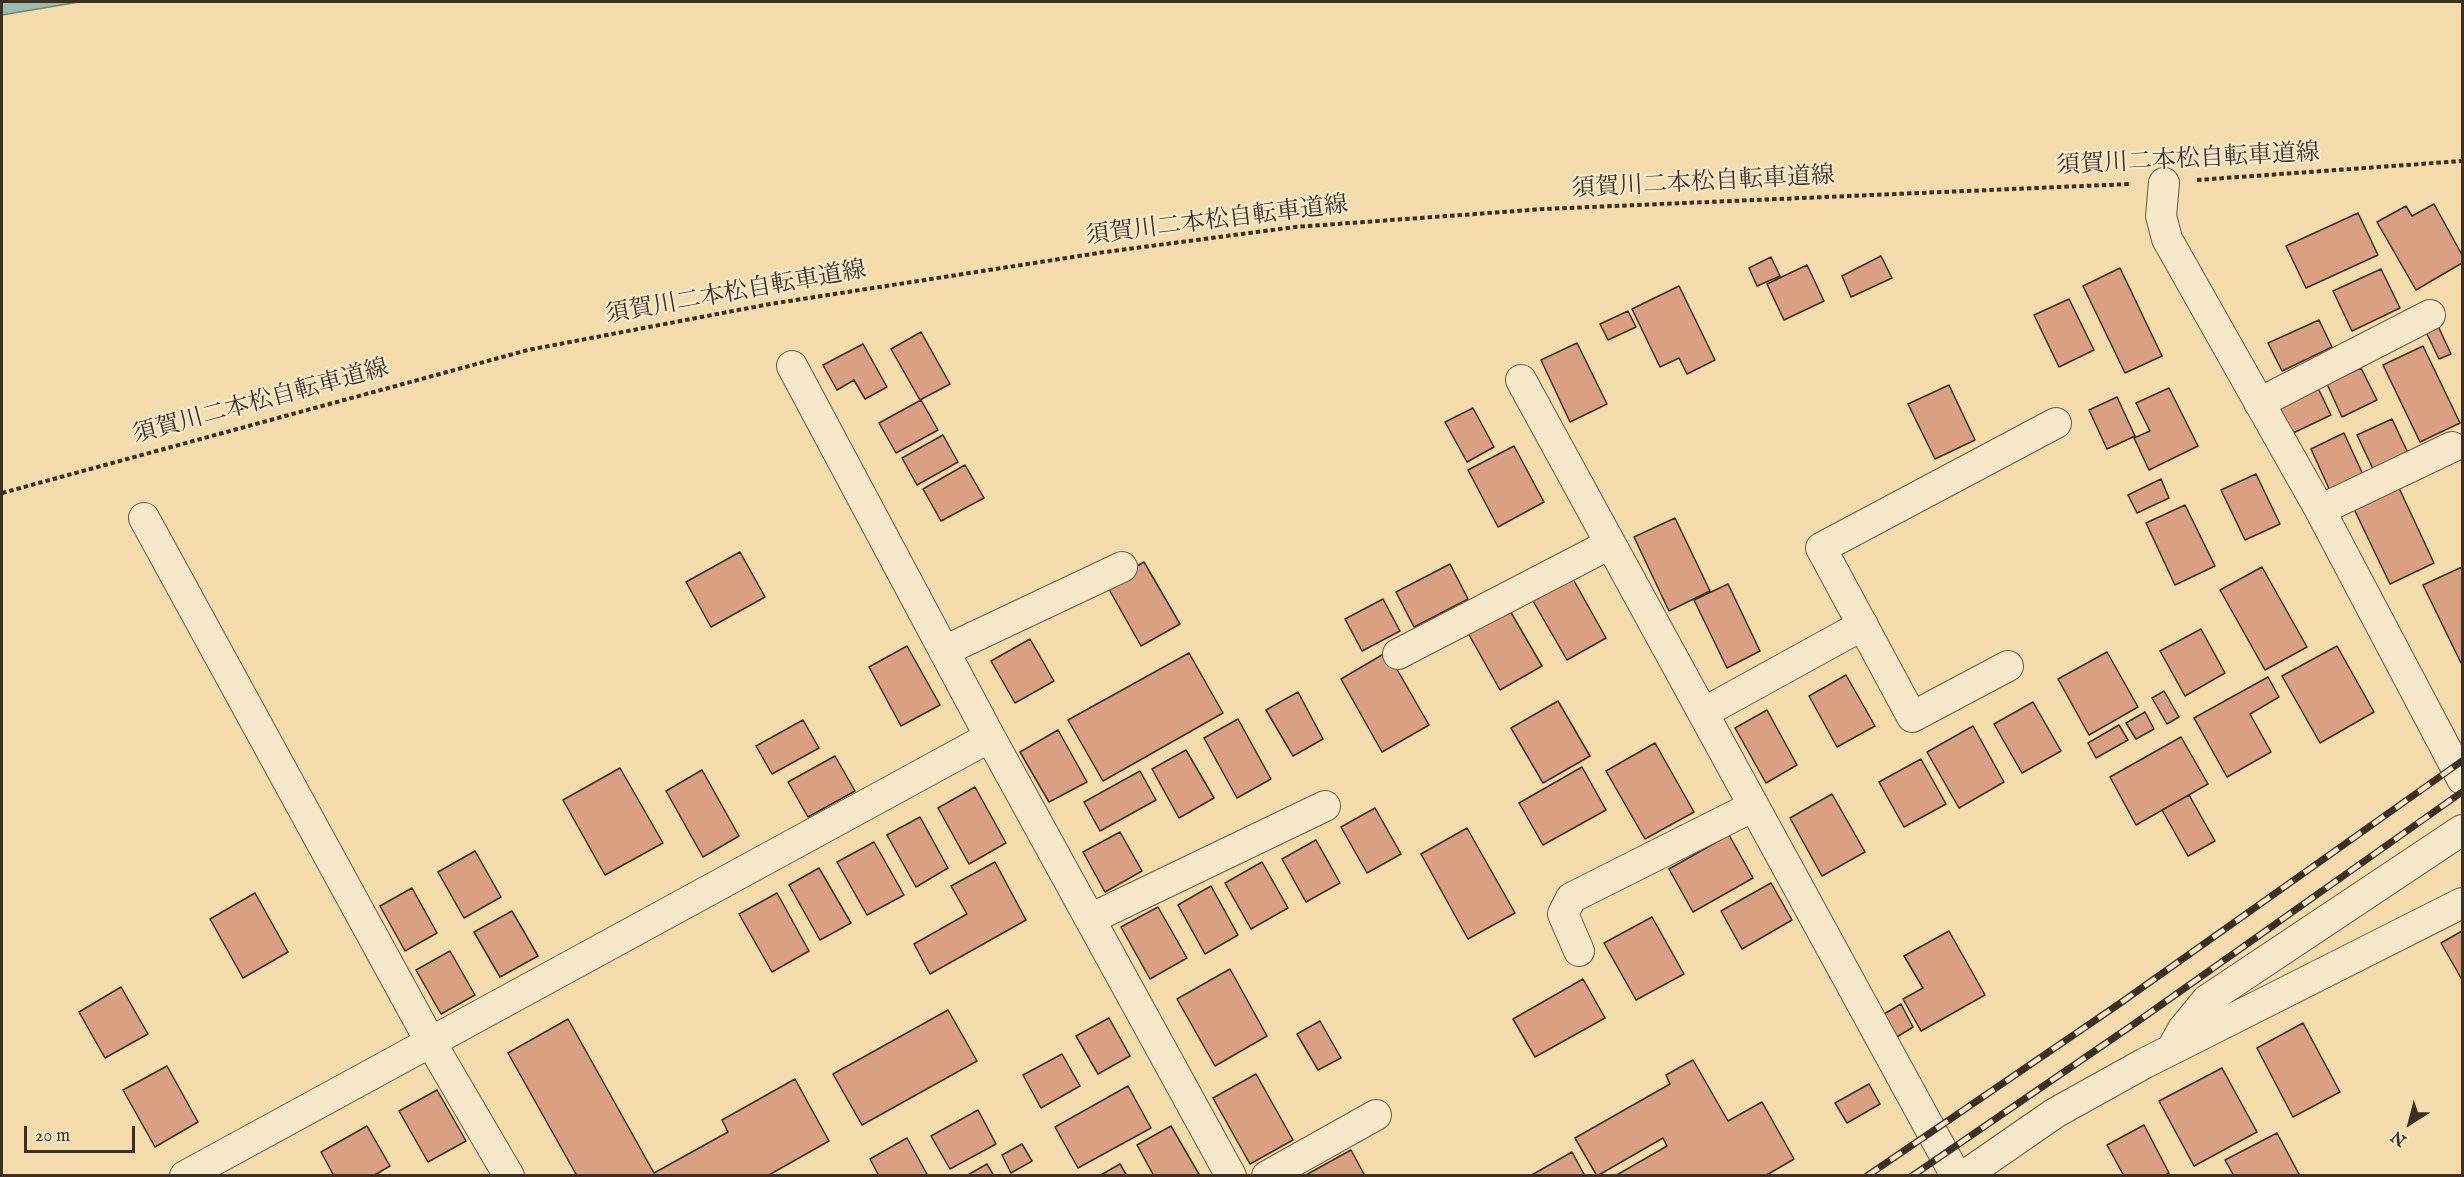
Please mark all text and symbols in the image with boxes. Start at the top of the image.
street label: 須賀川二本松自転車道線 [2055,140,2321,182]
street label: 須賀川二本松自転車道線 [1570,163,1836,205]
street label: 須賀川二本松自転車道線 [1084,192,1350,252]
street label: 須賀川二本松自転車道線 [604,257,868,331]
street label: 須賀川二本松自転車道線 [130,355,392,451]
north arrow [2380,1093,2440,1153]
scale bar [27,1114,138,1152]
text: 20 m [35,1125,70,1148]
text: N [2388,1125,2411,1150]

